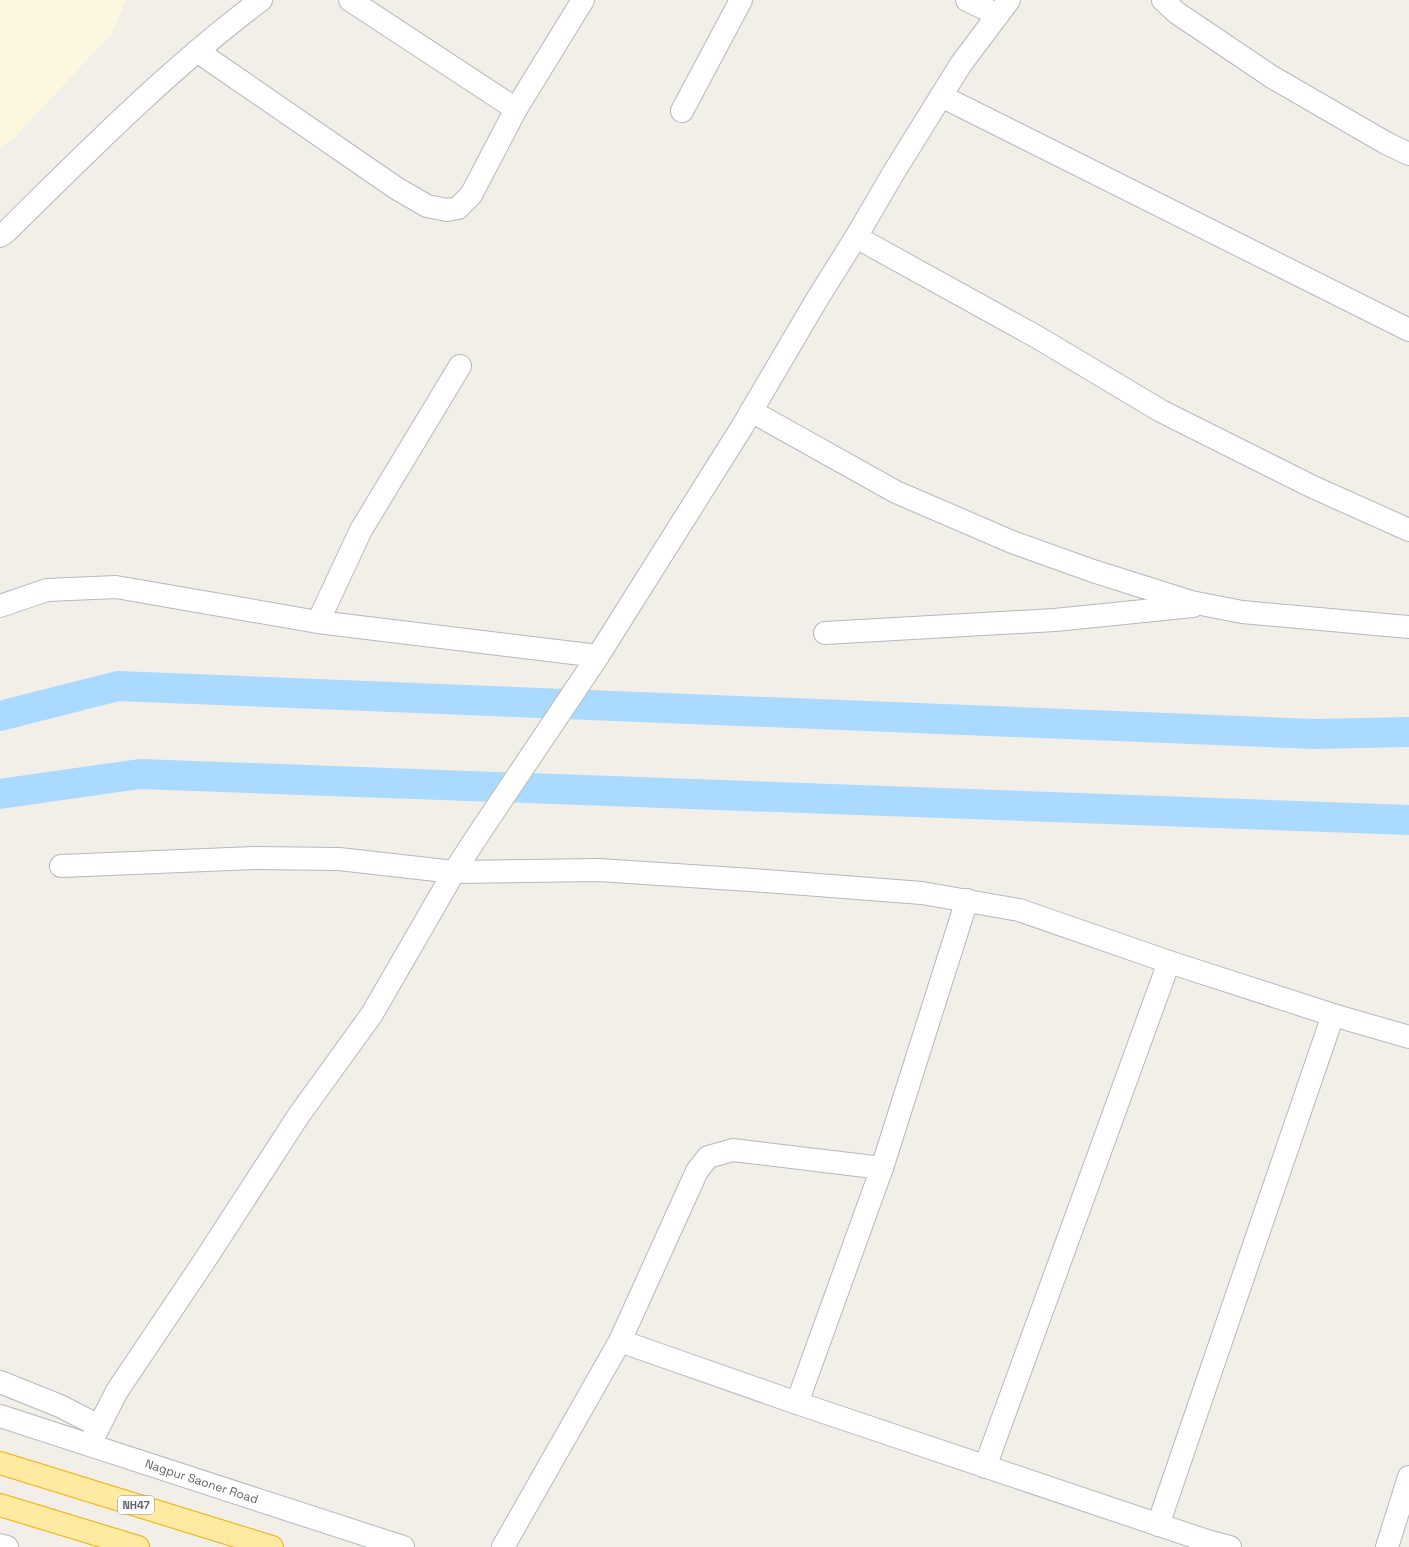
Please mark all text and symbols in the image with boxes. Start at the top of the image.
street label: Nagpur Saoner Road [143,1456,260,1507]
road number: NH47 [118,1496,154,1514]

